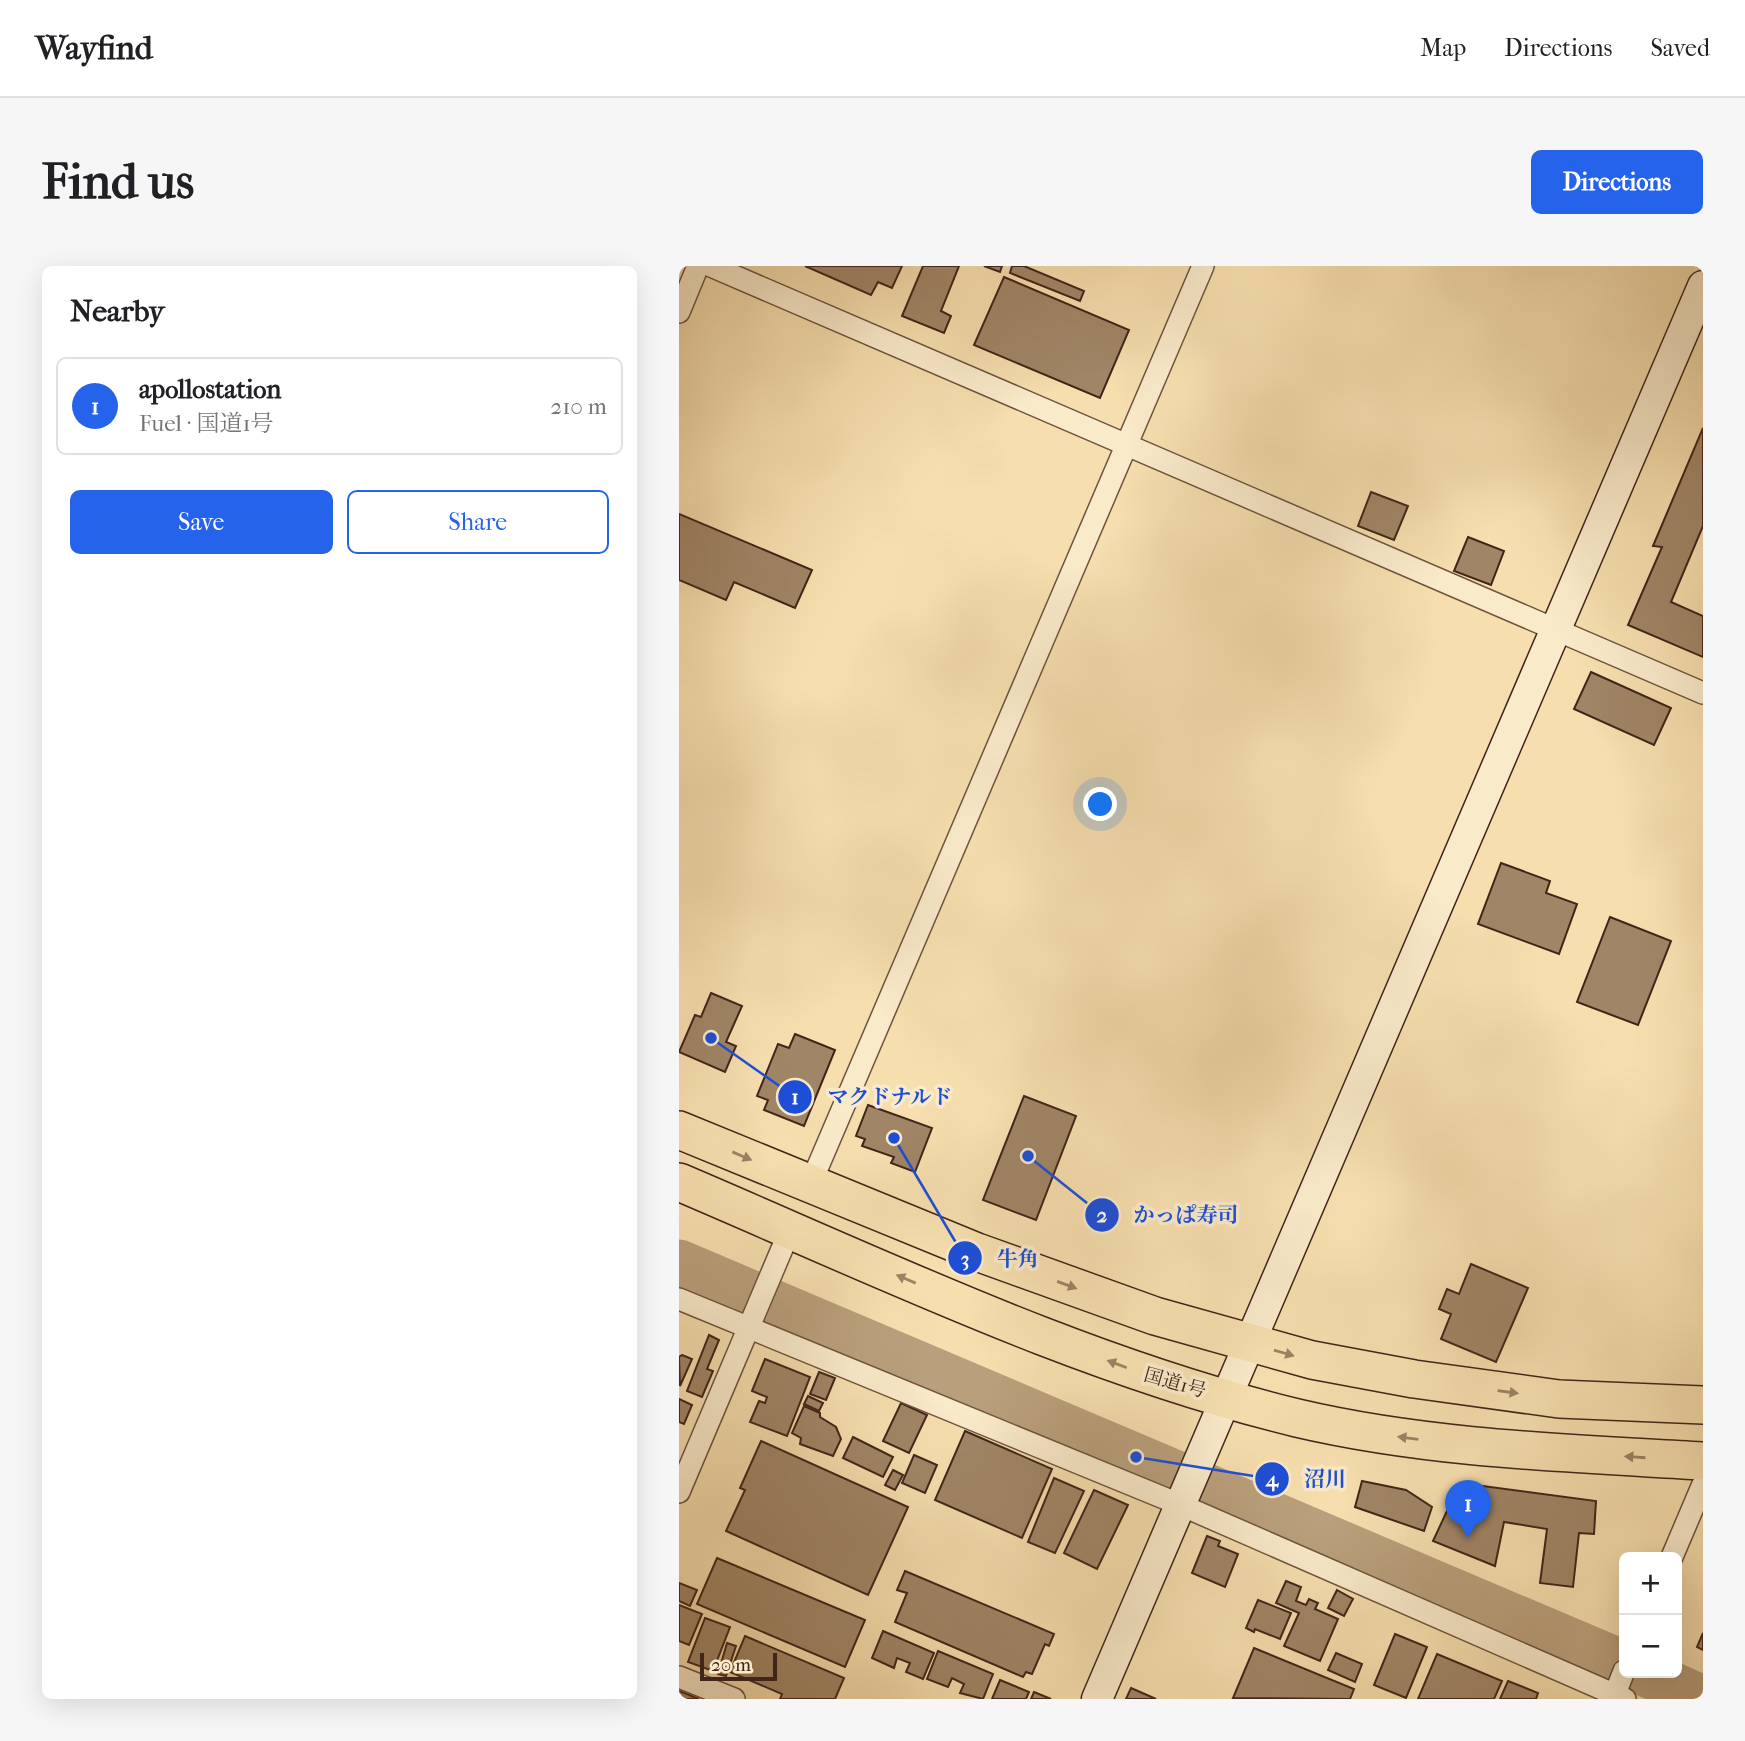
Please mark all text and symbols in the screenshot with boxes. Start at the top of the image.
text: Wayfind [35,29,153,68]
text: Map [1420,34,1466,62]
text: Directions [1504,34,1612,62]
text: Saved [1650,34,1710,62]
button: Directions [1531,150,1703,214]
text: Find us [42,153,194,211]
text: Nearby [70,294,165,329]
text: apollostation [139,374,281,405]
text: 1 [91,393,99,420]
text: 210 m [550,393,607,420]
text: Fuel · 国道1号 [139,410,274,437]
button: Save [70,490,333,554]
button: Share [347,490,609,554]
your location [1083,787,1117,821]
callout: マクドナルド [778,1076,967,1118]
text: 1 [791,1085,799,1109]
text: マクドナルド [828,1085,952,1109]
one-way arrow [732,1151,753,1162]
callout: かっぱ寿司 [1084,1194,1252,1236]
text: 2 [1097,1203,1108,1227]
text: かっぱ寿司 [1134,1203,1239,1227]
callout: 牛角 [948,1237,1053,1279]
text: 3 [961,1247,969,1271]
text: 牛角 [997,1247,1039,1271]
one-way arrow [896,1273,916,1285]
one-way arrow [1057,1279,1078,1290]
one-way arrow [1274,1348,1295,1358]
one-way arrow [1106,1358,1127,1369]
street label: 国道1号 [1141,1364,1209,1402]
one-way arrow [1497,1387,1519,1398]
one-way arrow [1397,1432,1419,1443]
one-way arrow [1624,1452,1646,1463]
callout: 沼川 [1255,1458,1360,1500]
text: 4 [1265,1467,1280,1492]
text: 沼川 [1304,1467,1346,1491]
pin: 1 [1445,1480,1491,1538]
map controls [1619,1552,1682,1678]
button: + [1619,1552,1682,1615]
button: − [1619,1615,1682,1678]
scale bar [700,1650,777,1682]
text: 20 m [711,1654,751,1676]

